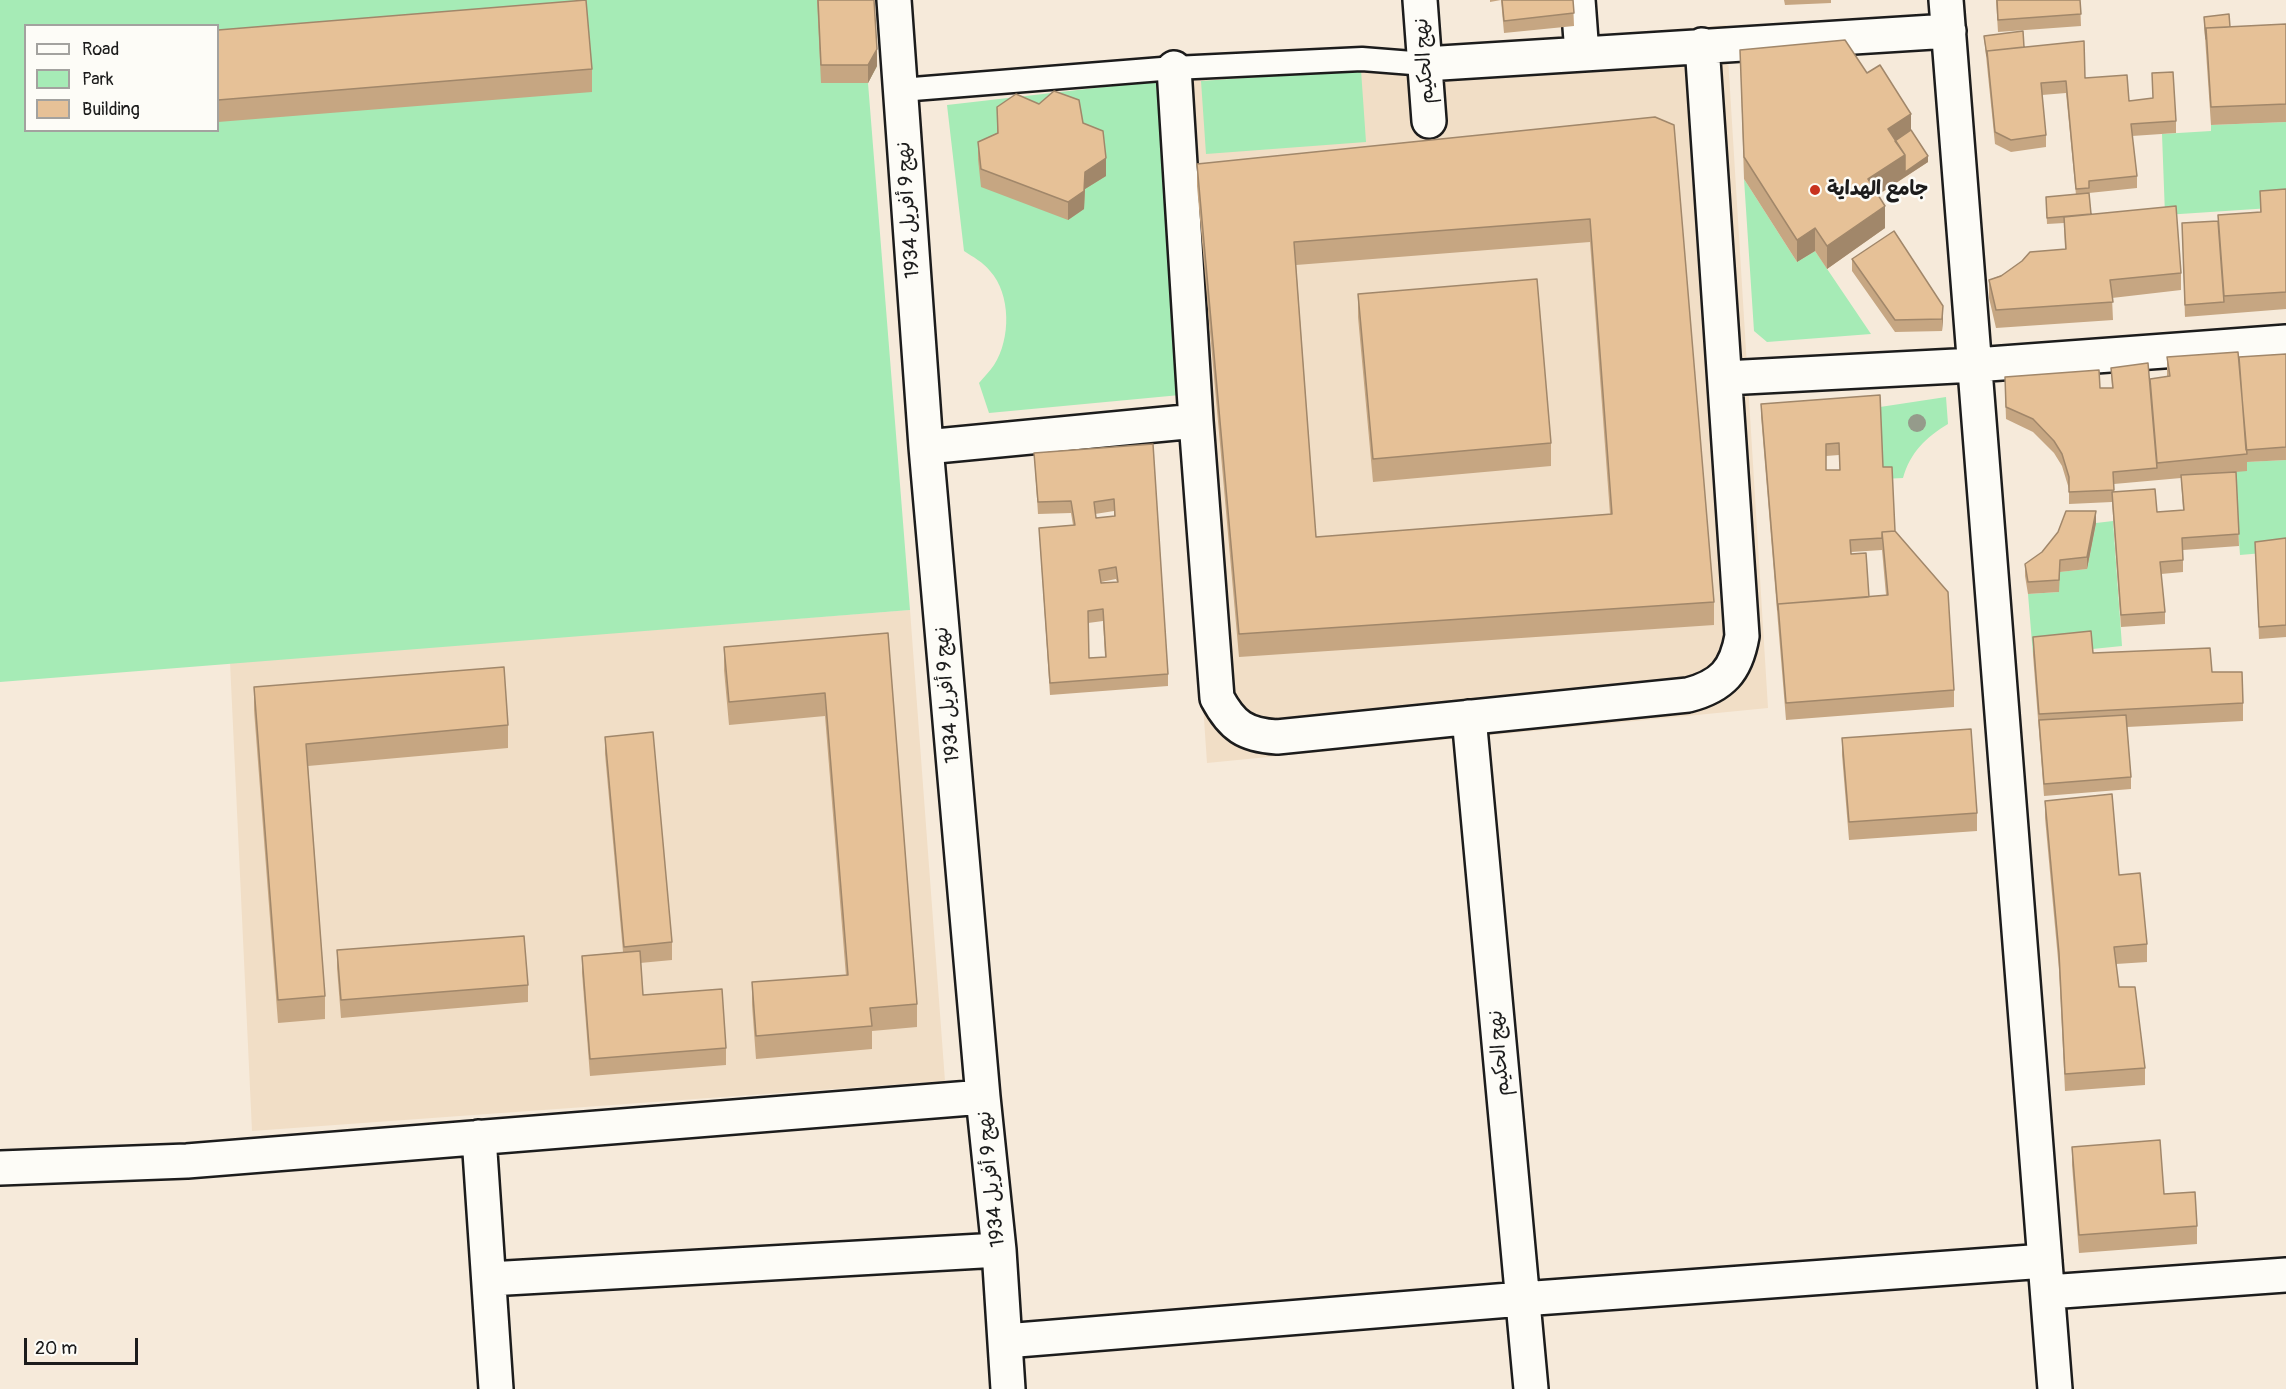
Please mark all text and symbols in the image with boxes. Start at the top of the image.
street label: نهج الحكيم [1410,17,1440,105]
legend [24,24,219,132]
text: Road [82,38,119,61]
text: Park [82,68,114,91]
text: Building [82,98,140,121]
street label: نهج 9 أفريل 1934 [892,141,926,279]
place label: جامع الهداية [1827,178,1928,202]
marker: جامع الهداية [1808,183,1822,197]
street label: نهج 9 أفريل 1934 [930,626,966,764]
street label: نهج الحكيم [1484,1009,1516,1097]
street label: نهج 9 أفريل 1934 [973,1110,1011,1248]
scale bar [27,1326,141,1364]
text: 20 m [35,1337,77,1360]

